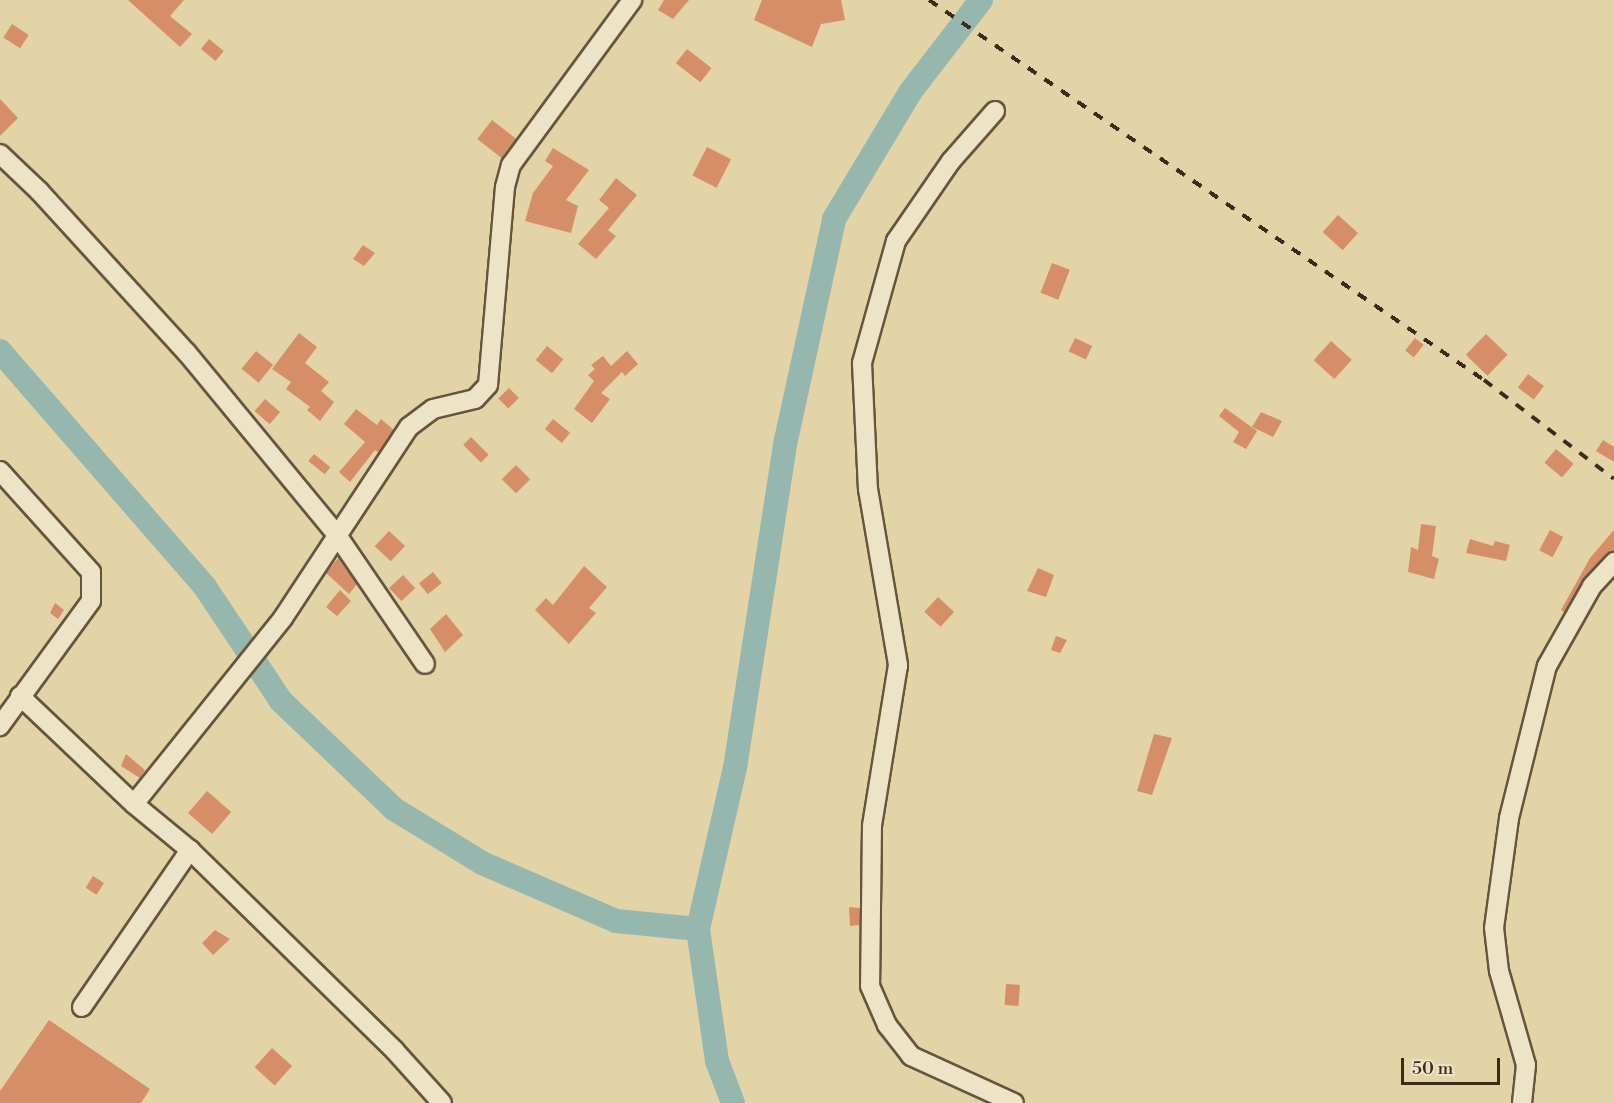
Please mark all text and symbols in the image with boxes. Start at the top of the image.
scale bar [1404,1046,1503,1084]
text: 50 m [1412,1057,1453,1080]

